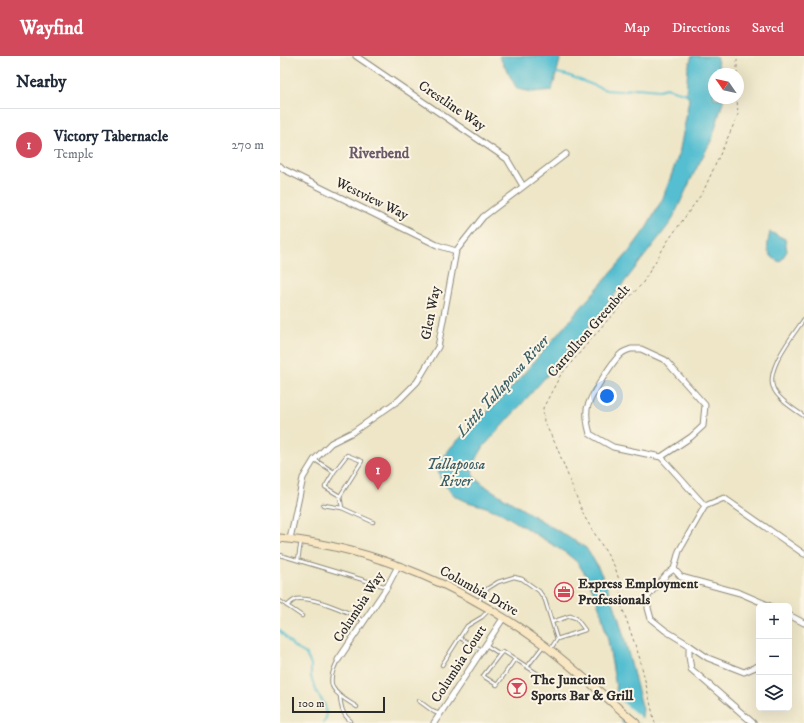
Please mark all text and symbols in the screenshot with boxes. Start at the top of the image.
text: Wayfind [20,17,83,40]
text: Map [624,19,650,37]
text: Directions [672,19,730,37]
text: Saved [752,19,784,37]
north arrow [708,68,744,104]
text: Nearby [16,71,66,93]
street label: Crestline Way [415,77,490,135]
text: Victory Tabernacle [54,127,168,146]
text: 1 [27,137,31,153]
text: 270 m [232,137,264,153]
district label: Riverbend [349,144,410,163]
text: Temple [54,146,93,162]
street label: Westview Way [332,173,412,225]
street label: Carrollton Greenbelt [544,280,635,381]
street label: Glen Way [417,284,445,342]
water label: Little Tallapoosa River [452,330,555,441]
your location [597,386,617,406]
water label: Tallapoosa River [427,455,485,491]
pin: 1 [365,457,391,490]
street label: Columbia Drive [436,562,522,620]
street label: Columbia Way [329,568,389,646]
place label: Express Employment Professionals [578,575,699,609]
office icon: Express Employment Professionals [553,581,575,603]
map controls [756,603,792,711]
button: + [756,603,792,639]
street label: Columbia Court [427,621,491,706]
button: − [756,639,792,675]
place label: The Junction Sports Bar & Grill [530,671,634,705]
button: layers [756,675,792,711]
bar icon: The Junction Sports Bar & Grill [506,677,528,699]
scale bar [292,695,385,714]
text: 100 m [298,697,324,711]

